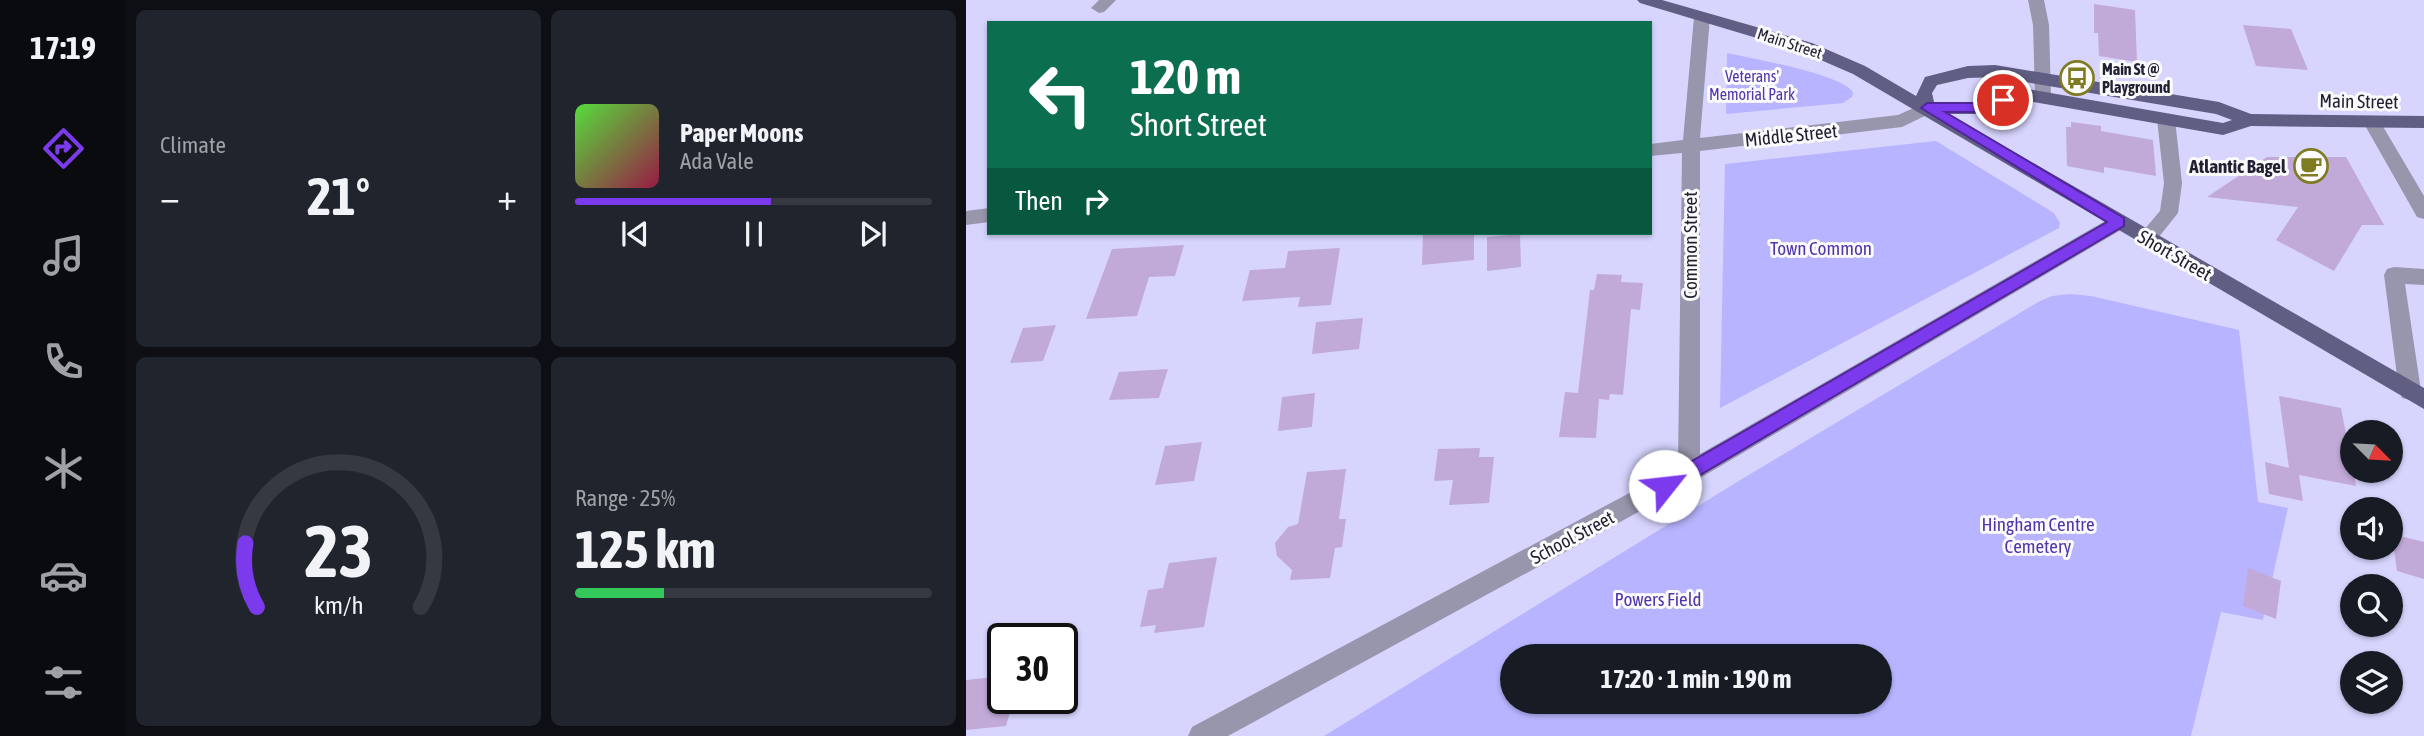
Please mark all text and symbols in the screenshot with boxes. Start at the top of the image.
street label: Main Street [1755,24,1825,62]
text: 17:19 [30,29,96,66]
text: 120 m [1130,48,1241,104]
icon: left [1015,49,1106,140]
bus stop icon: Main St @ Playground [2058,59,2096,97]
place label: Main St @ Playground [2102,60,2171,96]
park label: Veterans' Memorial Park [1709,67,1795,103]
pin [1973,70,2033,130]
icon: arrive [1984,81,2022,119]
street label: Main Street [2319,89,2399,113]
text: Short Street [1130,106,1267,143]
text: Paper Moons [680,118,803,148]
street label: Middle Street [1744,119,1838,151]
icon: directions [39,124,88,173]
text: Climate [160,132,226,158]
cafe icon: Atlantic Bagel [2292,147,2330,185]
text: Ada Vale [680,148,754,174]
place label: Atlantic Bagel [2188,155,2287,177]
text: 21° [307,166,370,226]
text: − [160,175,180,218]
text: + [497,175,517,218]
icon: right [1077,182,1115,220]
text: Then [1015,186,1063,216]
street label: Common Street [1679,191,1701,299]
icon: previous [616,215,654,253]
icon: pause [735,215,773,253]
icon: next [854,215,892,253]
street label: Short Street [2134,225,2216,285]
icon: music [39,231,88,280]
park label: Town Common [1770,237,1872,259]
icon: phone [39,337,88,386]
north arrow [2340,420,2403,483]
map controls [2340,420,2403,714]
icon: climate [39,444,88,493]
position arrow [1628,449,1702,523]
text: Range · 25% [575,485,675,511]
button: sound [2340,497,2403,560]
street label: School Street [1526,506,1618,568]
text: 23 [304,510,373,593]
park label: Hingham Centre Cemetery [1981,513,2095,557]
text: 125 km [575,519,716,579]
icon: car [39,551,88,600]
button: search [2340,574,2403,637]
park label: Powers Field [1614,588,1702,610]
text: km/h [314,591,363,619]
speed limit sign: 30 [987,623,1078,714]
button: layers [2340,651,2403,714]
icon: filters [39,658,88,707]
text: 17:20 · 1 min · 190 m [1601,664,1791,694]

